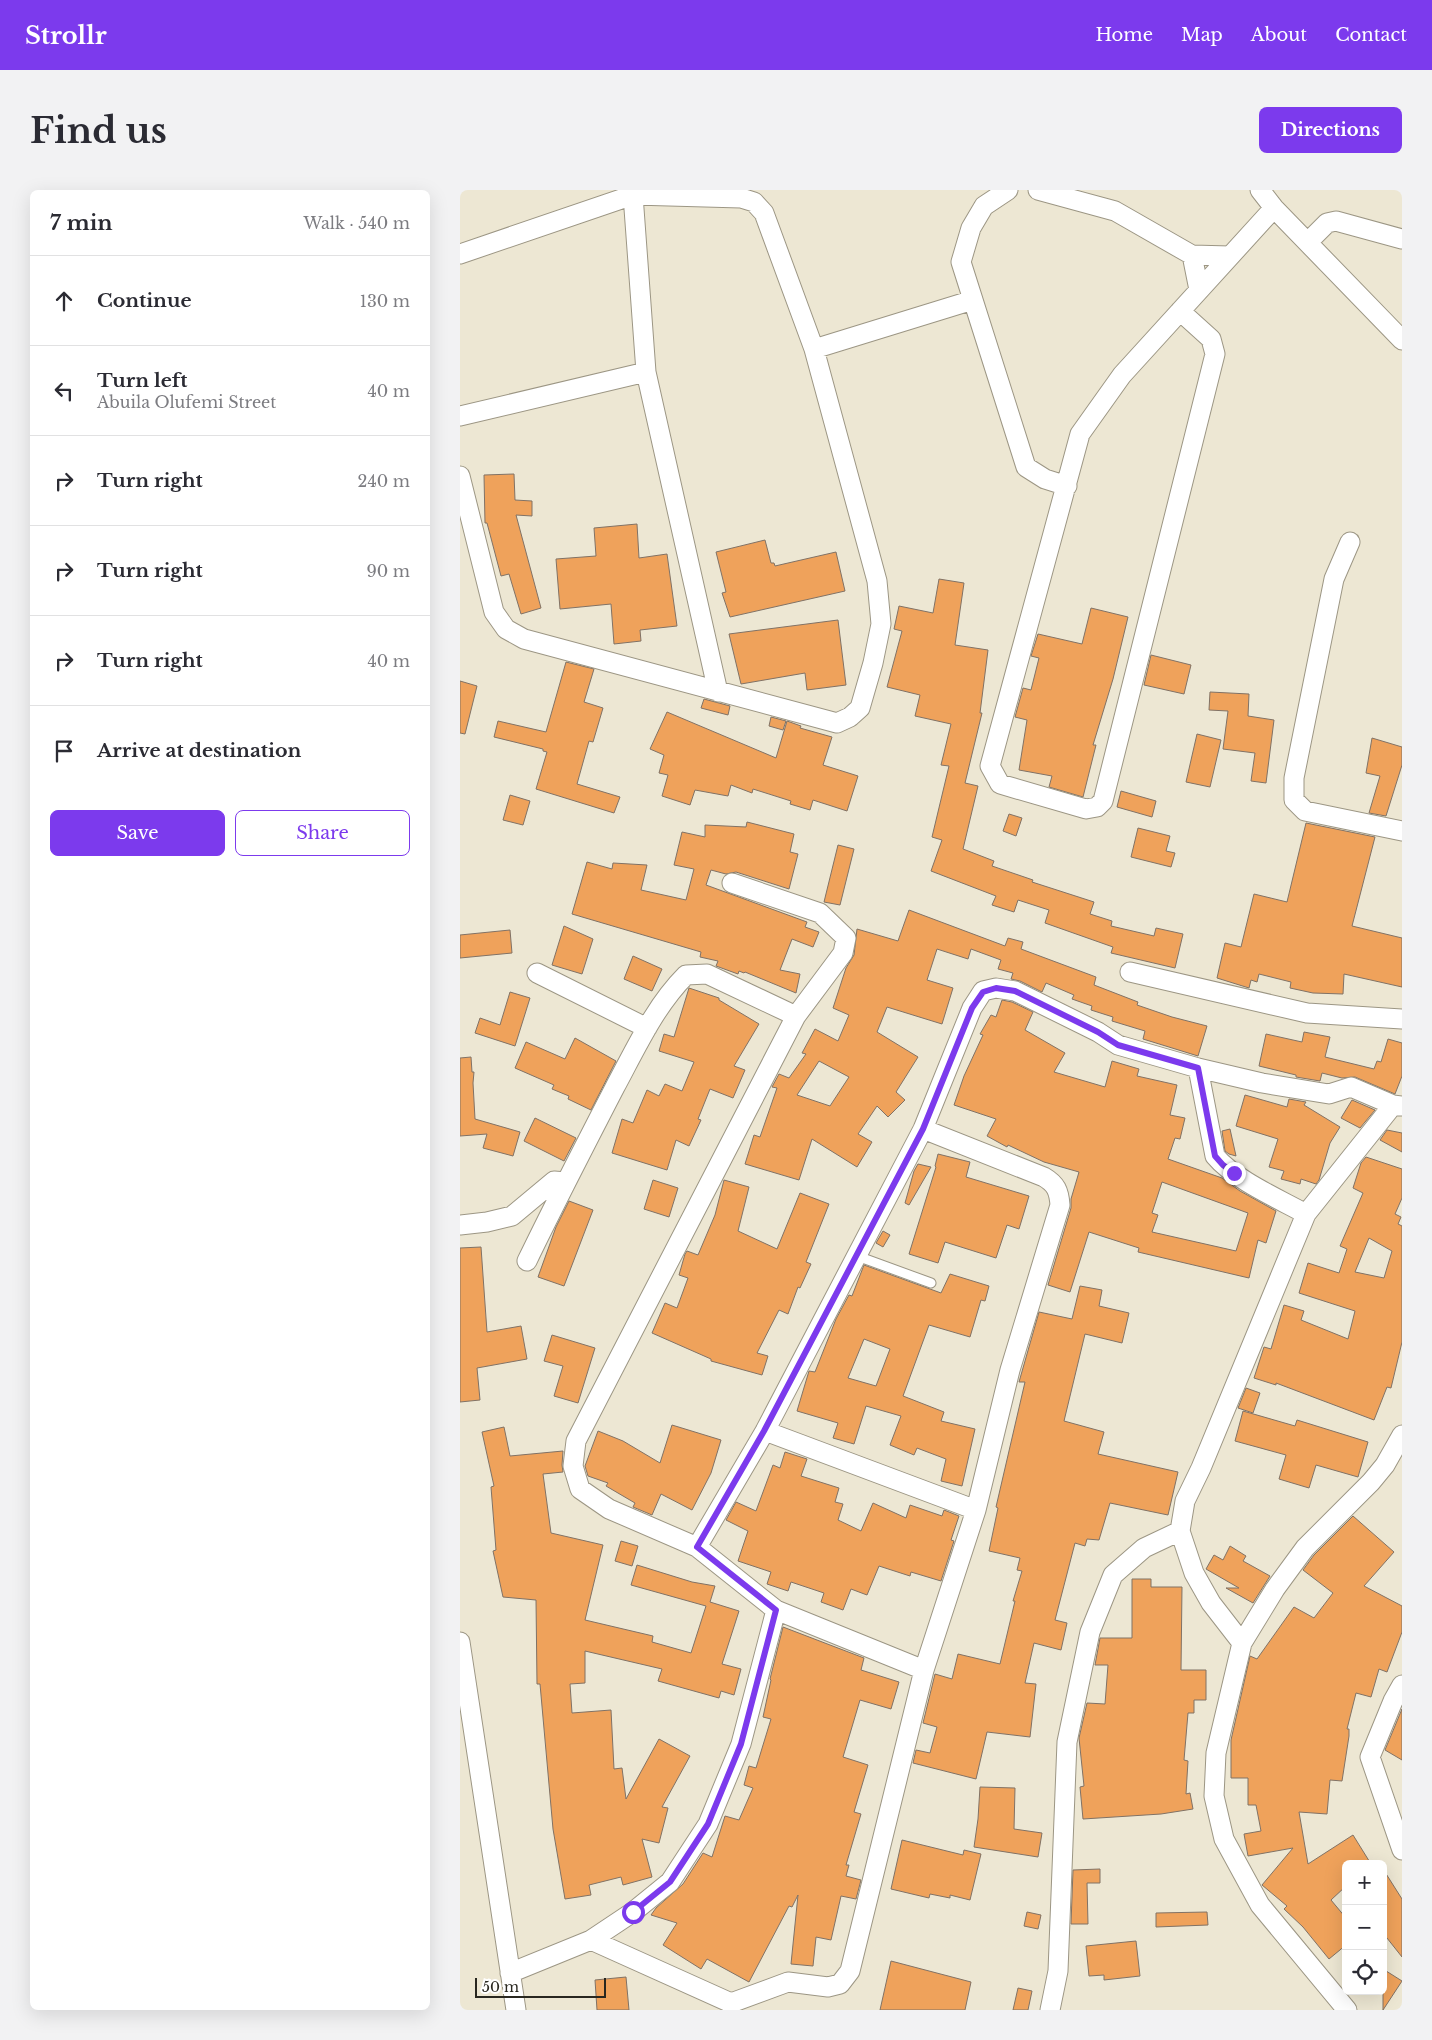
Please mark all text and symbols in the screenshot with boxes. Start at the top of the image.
text: Strollr [25,21,107,50]
text: Home [1095,24,1153,46]
text: Map [1181,24,1223,46]
text: About [1251,24,1307,46]
text: Contact [1335,24,1407,46]
button: Directions [1259,107,1402,153]
text: Find us [30,109,167,152]
text: 7 min [50,210,113,236]
text: Walk · 540 m [304,213,410,233]
icon: ahead [50,287,78,315]
text: Continue [97,289,192,312]
text: 130 m [360,291,410,311]
text: Turn left [97,369,188,392]
icon: left [50,377,78,405]
text: 40 m [367,381,410,401]
text: Abuila Olufemi Street [97,392,276,412]
icon: right [50,467,78,495]
text: Turn right [97,469,203,492]
text: 240 m [358,471,410,491]
icon: right [50,557,78,585]
text: Turn right [97,559,203,582]
text: 90 m [367,561,410,581]
icon: right [50,647,78,675]
text: Turn right [97,649,203,672]
text: 40 m [367,651,410,671]
icon: arrive [50,737,78,765]
text: Arrive at destination [97,739,301,762]
button: Save [50,810,225,856]
button: Share [235,810,410,856]
route end [1223,1162,1246,1185]
map controls [1342,1860,1387,1995]
button: + [1342,1860,1387,1905]
route start [622,1901,645,1924]
button: − [1342,1905,1387,1950]
button: locate [1342,1950,1387,1995]
scale bar [475,1975,606,1998]
text: 50 m [482,1978,519,1996]

